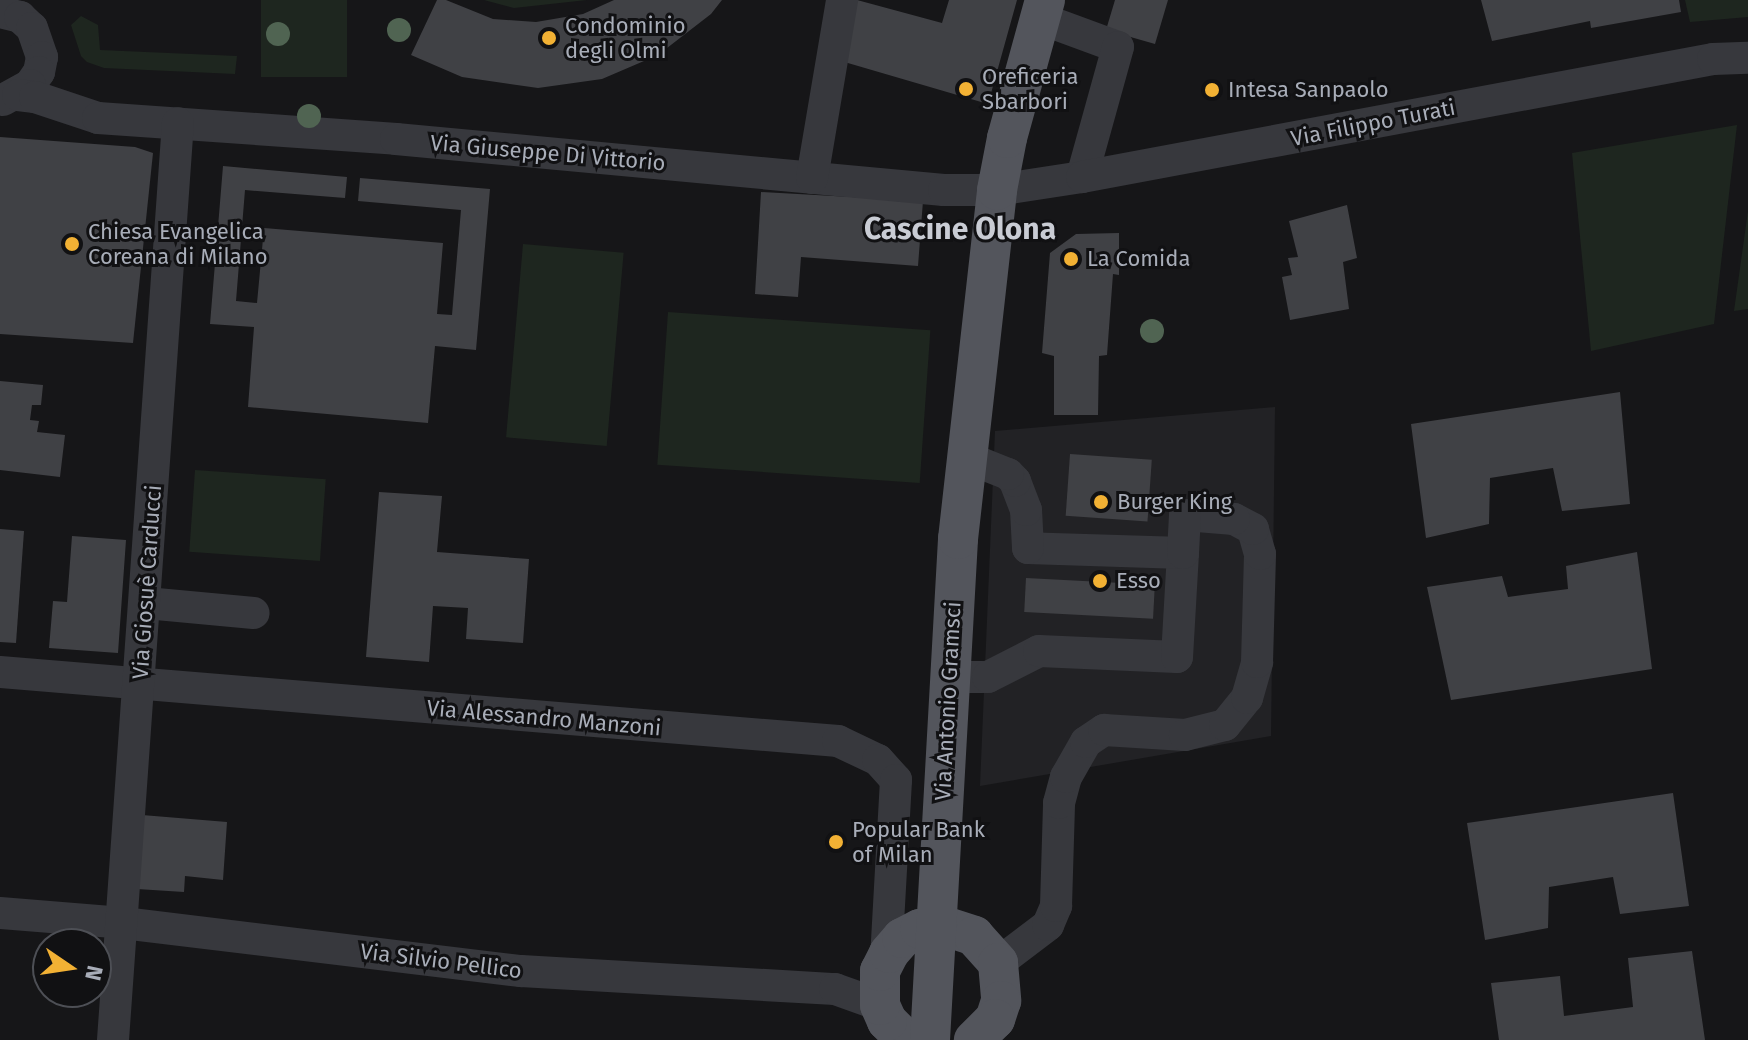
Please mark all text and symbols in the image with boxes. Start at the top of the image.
place label: Condominio degli Olmi [565,12,686,64]
marker: Condominio degli Olmi [540,29,558,47]
place label: Oreficeria Sbarbori [982,63,1078,114]
place label: Intesa Sanpaolo [1228,77,1389,103]
marker: Oreficeria Sbarbori [957,80,975,98]
marker: Intesa Sanpaolo [1203,81,1221,99]
street label: Via Filippo Turati [1288,94,1458,152]
street label: Via Giuseppe Di Vittorio [429,130,667,176]
district label: Cascine Olona [864,211,1056,247]
place label: Chiesa Evangelica Coreana di Milano [88,218,268,270]
marker: Chiesa Evangelica Coreana di Milano [63,235,81,253]
place label: La Comida [1087,246,1190,272]
marker: La Comida [1062,250,1080,268]
street label: Via Giosuè Carducci [127,484,167,680]
place label: Burger King [1117,489,1232,515]
marker: Burger King [1092,493,1110,511]
place label: Esso [1116,568,1161,594]
marker: Esso [1091,572,1109,590]
street label: Via Antonio Gramsci [930,601,966,801]
street label: Via Alessandro Manzoni [426,695,662,741]
place label: Popular Bank of Milan [852,816,985,868]
marker: Popular Bank of Milan [827,833,845,851]
north arrow [32,928,112,1008]
street label: Via Silvio Pellico [359,938,523,984]
text: N [79,963,109,983]

